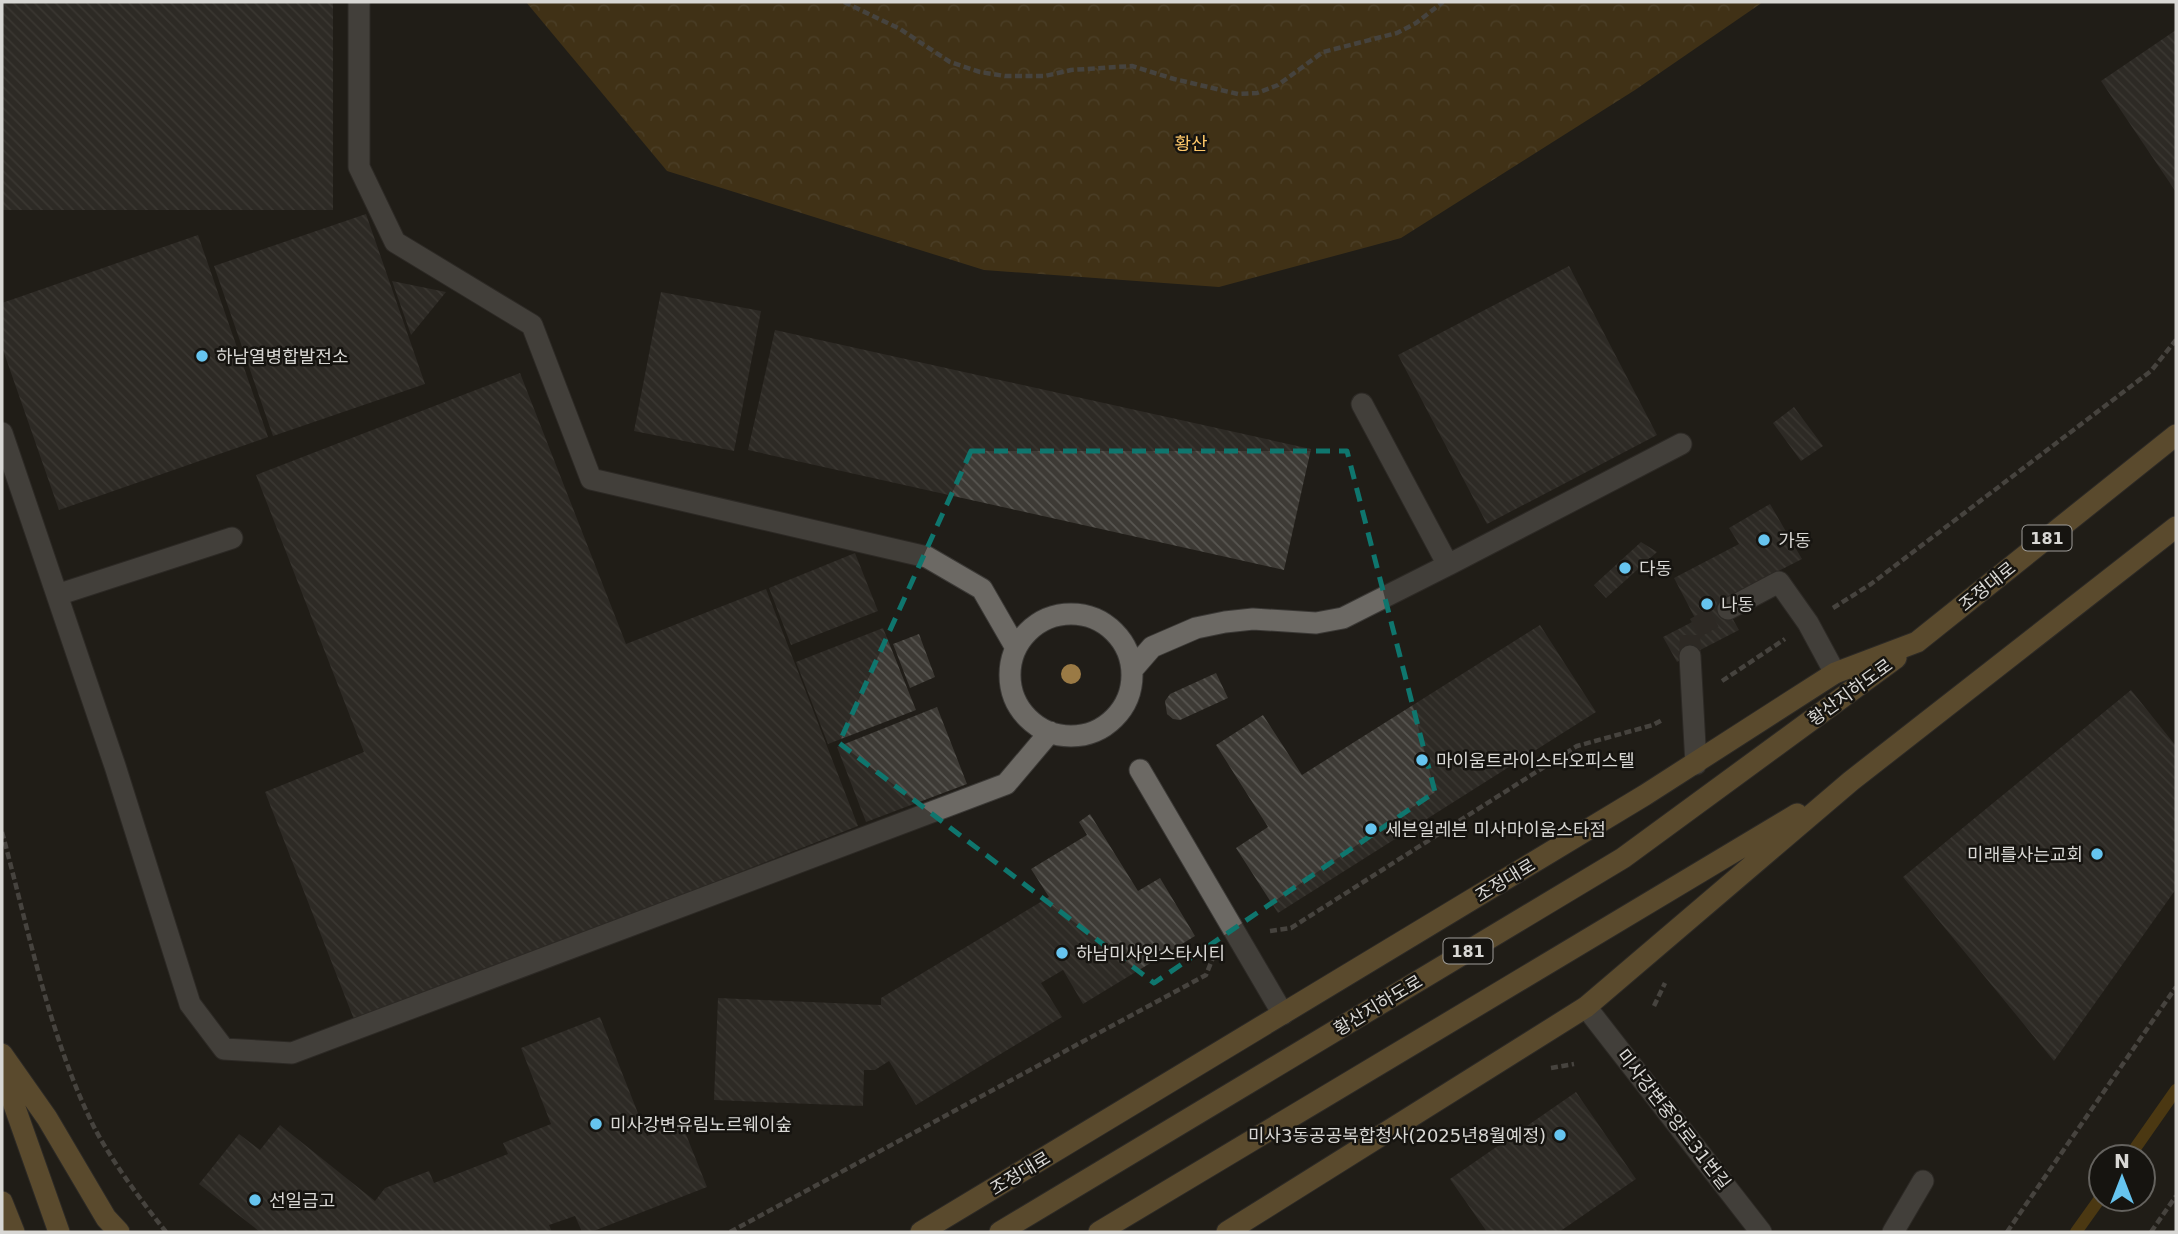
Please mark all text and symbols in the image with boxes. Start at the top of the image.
park label: 황산 [1174,133,1208,154]
place label: 하남열병합발전소 [216,346,348,367]
marker: 하남열병합발전소 [194,348,210,364]
road number: 181 [2022,526,2072,551]
place label: 가동 [1778,530,1811,551]
marker: 가동 [1756,532,1772,548]
street label: 조정대로 [1955,557,2019,615]
place label: 다동 [1639,558,1672,579]
marker: 다동 [1617,560,1633,576]
place label: 나동 [1721,594,1754,615]
marker: 나동 [1699,596,1715,612]
street label: 황산지하도로 [1804,654,1896,730]
place label: 마이움트라이스타오피스텔 [1436,750,1635,771]
marker: 마이움트라이스타오피스텔 [1414,752,1430,768]
place label: 세븐일레븐 미사마이움스타점 [1385,819,1606,840]
marker: 세븐일레븐 미사마이움스타점 [1363,821,1379,837]
place label: 미래를사는교회 [1967,844,2083,865]
marker: 미래를사는교회 [2089,846,2105,862]
street label: 조정대로 [1471,854,1539,906]
road number: 181 [1444,939,1492,964]
place label: 하남미사인스타시티 [1076,943,1225,964]
marker: 하남미사인스타시티 [1054,945,1070,961]
street label: 황산지하도로 [1330,970,1426,1040]
street label: 미사강변중앙로31번길 [1613,1045,1735,1193]
place label: 미사강변유림노르웨이숲 [610,1114,792,1135]
marker: 미사강변유림노르웨이숲 [588,1116,604,1132]
place label: 미사3동공공복합청사(2025년8월예정) [1248,1125,1546,1146]
marker: 미사3동공공복합청사(2025년8월예정) [1552,1127,1568,1143]
north arrow [2087,1143,2157,1213]
street label: 조정대로 [986,1147,1054,1199]
text: N [2114,1150,2130,1172]
place label: 선일금고 [269,1190,335,1211]
marker: 선일금고 [247,1192,263,1208]

